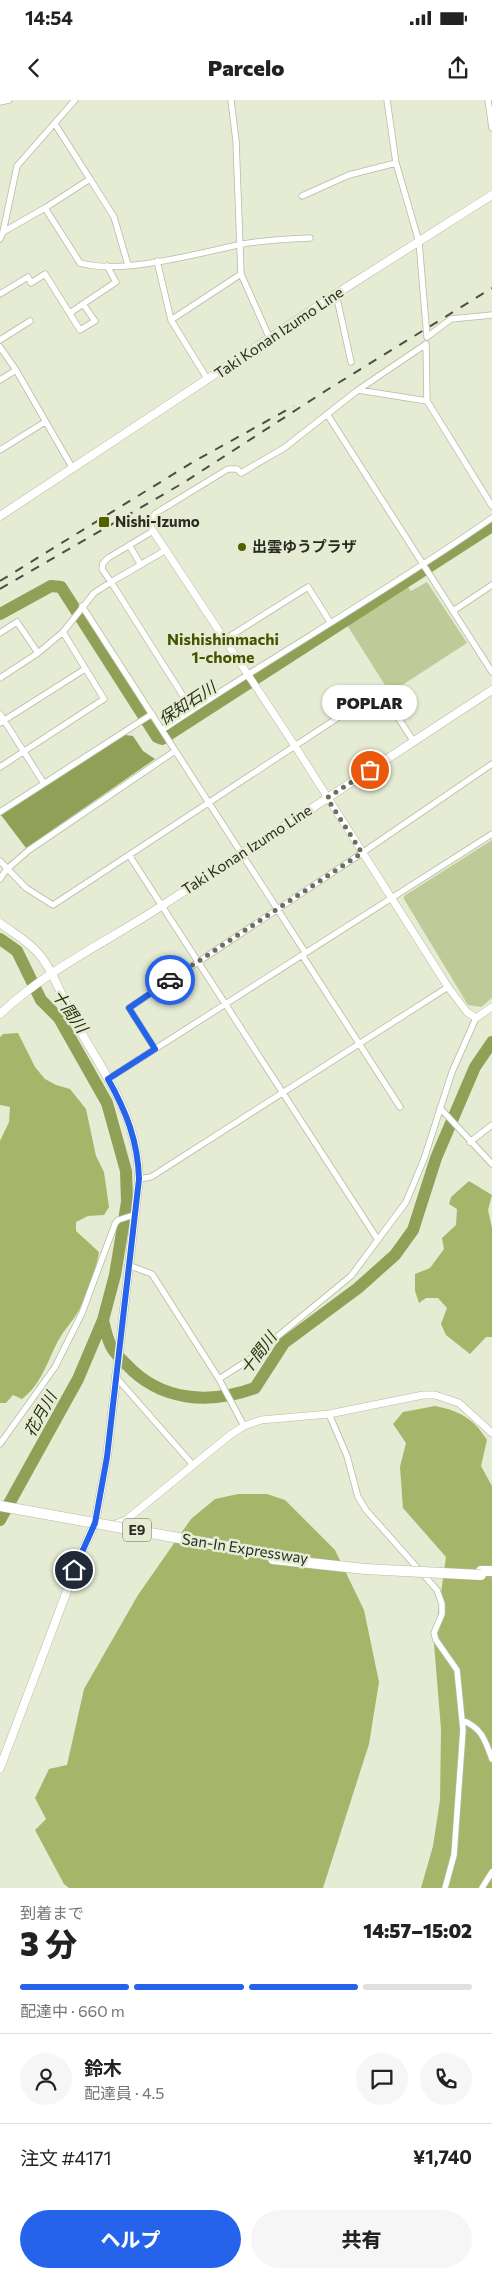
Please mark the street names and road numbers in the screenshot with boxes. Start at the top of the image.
street label: Taki Konan Izumo Line [211,282,346,382]
street label: Taki Konan Izumo Line [178,800,315,898]
road number: E9 [123,1518,151,1542]
street label: San-In Expressway [181,1529,310,1567]

